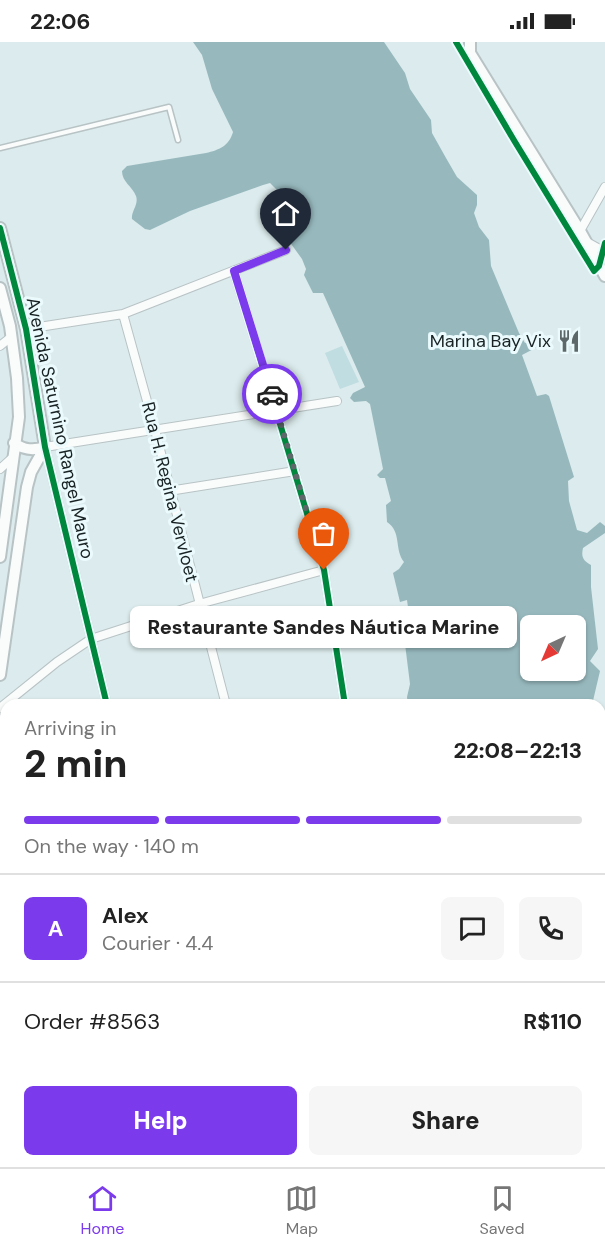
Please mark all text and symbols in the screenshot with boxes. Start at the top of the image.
text: 22:06 [30,7,90,36]
pin [260,188,311,250]
icon: home [269,197,302,230]
street label: Avenida Saturnino Rangel Mauro [21,295,99,561]
restaurant icon: Marina Bay Vix [556,328,582,354]
place label: Marina Bay Vix [430,329,551,353]
courier [242,364,302,424]
icon: car [256,378,289,411]
street label: Rua H. Regina Vervloet [136,399,204,585]
pin [298,508,349,570]
icon: bag [307,517,340,550]
callout: Restaurante Sandes Náutica Marine [130,606,518,648]
text: Restaurante Sandes Náutica Marine [148,614,499,640]
north arrow [520,615,586,681]
map controls [520,615,586,681]
text: Arriving in [24,715,116,741]
text: 22:08–22:13 [453,736,582,765]
text: 2 min [24,738,128,789]
text: On the way · 140 m [24,833,199,859]
button: chat [441,897,504,960]
button: phone [519,897,582,960]
text: Alex [102,901,149,930]
text: A [48,914,63,943]
text: Courier · 4.4 [102,930,213,956]
text: Order #8563 [24,1007,160,1036]
text: R$110 [523,1007,582,1036]
button: Help [24,1086,297,1155]
button: Share [309,1086,582,1155]
tab: Home [81,1182,124,1239]
tab: Map [285,1182,318,1239]
tab: Saved [480,1182,524,1239]

